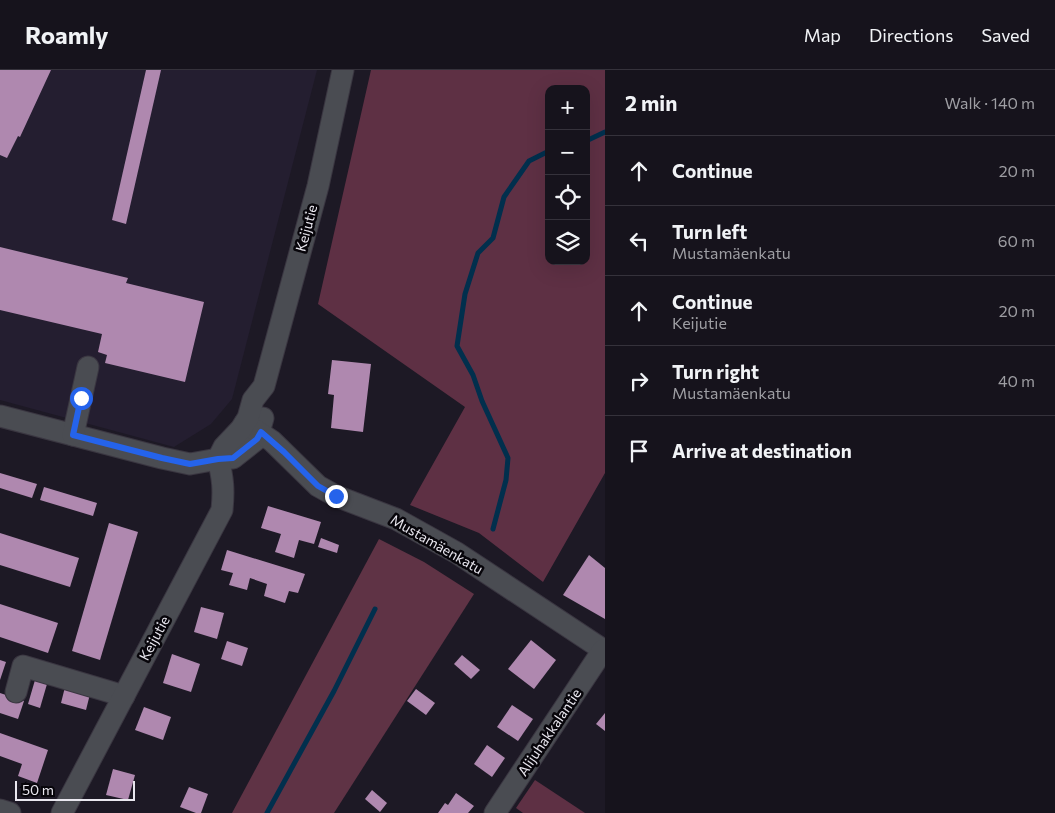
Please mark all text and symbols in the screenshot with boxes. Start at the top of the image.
text: Roamly [25,20,108,49]
text: Map [804,24,841,46]
text: Directions [869,24,953,46]
text: Saved [981,24,1030,46]
map controls [545,85,590,265]
button: + [545,85,590,130]
text: 2 min [625,90,677,115]
text: Walk · 140 m [945,93,1035,112]
button: − [545,130,590,175]
icon: ahead [625,157,653,185]
text: Continue [672,159,752,182]
text: 20 m [999,161,1035,180]
button: locate [545,175,590,220]
street label: Keijutie [292,203,320,253]
button: layers [545,220,590,265]
text: Turn left [672,220,747,243]
icon: left [625,227,653,255]
text: 60 m [998,231,1035,250]
text: Mustamäenkatu [672,243,791,262]
text: Continue [672,290,752,313]
icon: ahead [625,297,653,325]
text: 20 m [999,301,1035,320]
text: Keijutie [672,313,727,332]
text: Turn right [672,360,759,383]
icon: right [625,367,653,395]
text: 40 m [998,371,1035,390]
text: Mustamäenkatu [672,383,791,402]
route start [70,387,93,410]
icon: arrive [625,437,653,465]
text: Arrive at destination [672,439,852,462]
route end [325,485,348,508]
street label: Mustamäenkatu [388,511,486,577]
street label: Keijutie [135,613,173,663]
street label: Alijuhakkalantie [514,685,584,779]
scale bar [15,778,135,801]
text: 50 m [22,781,54,798]

